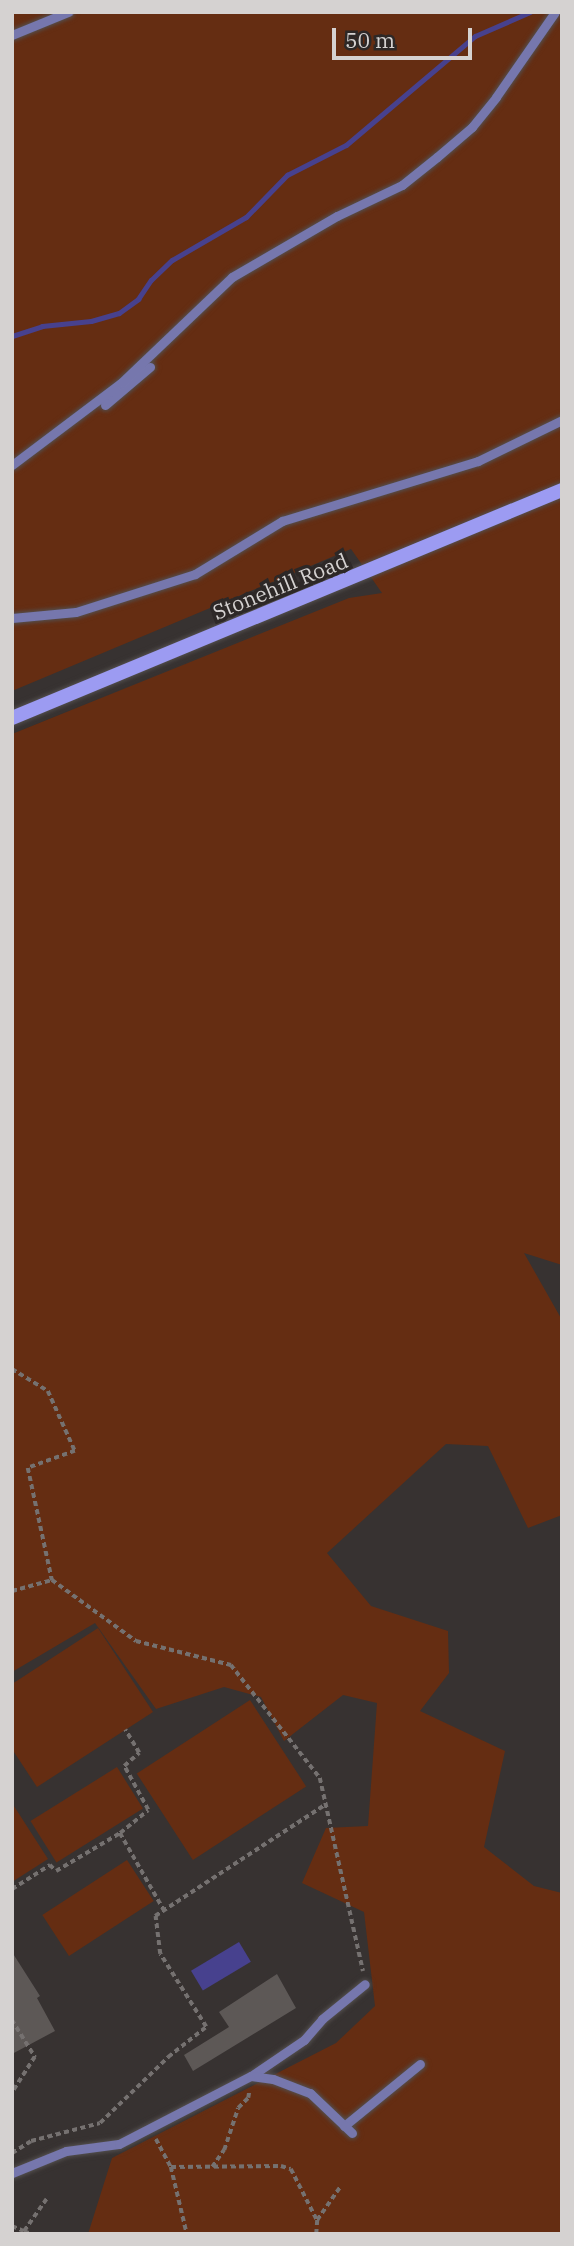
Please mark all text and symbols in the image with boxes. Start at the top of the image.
scale bar [336,14,476,58]
text: 50 m [345,26,395,54]
street label: Stonehill Road [209,547,351,625]

